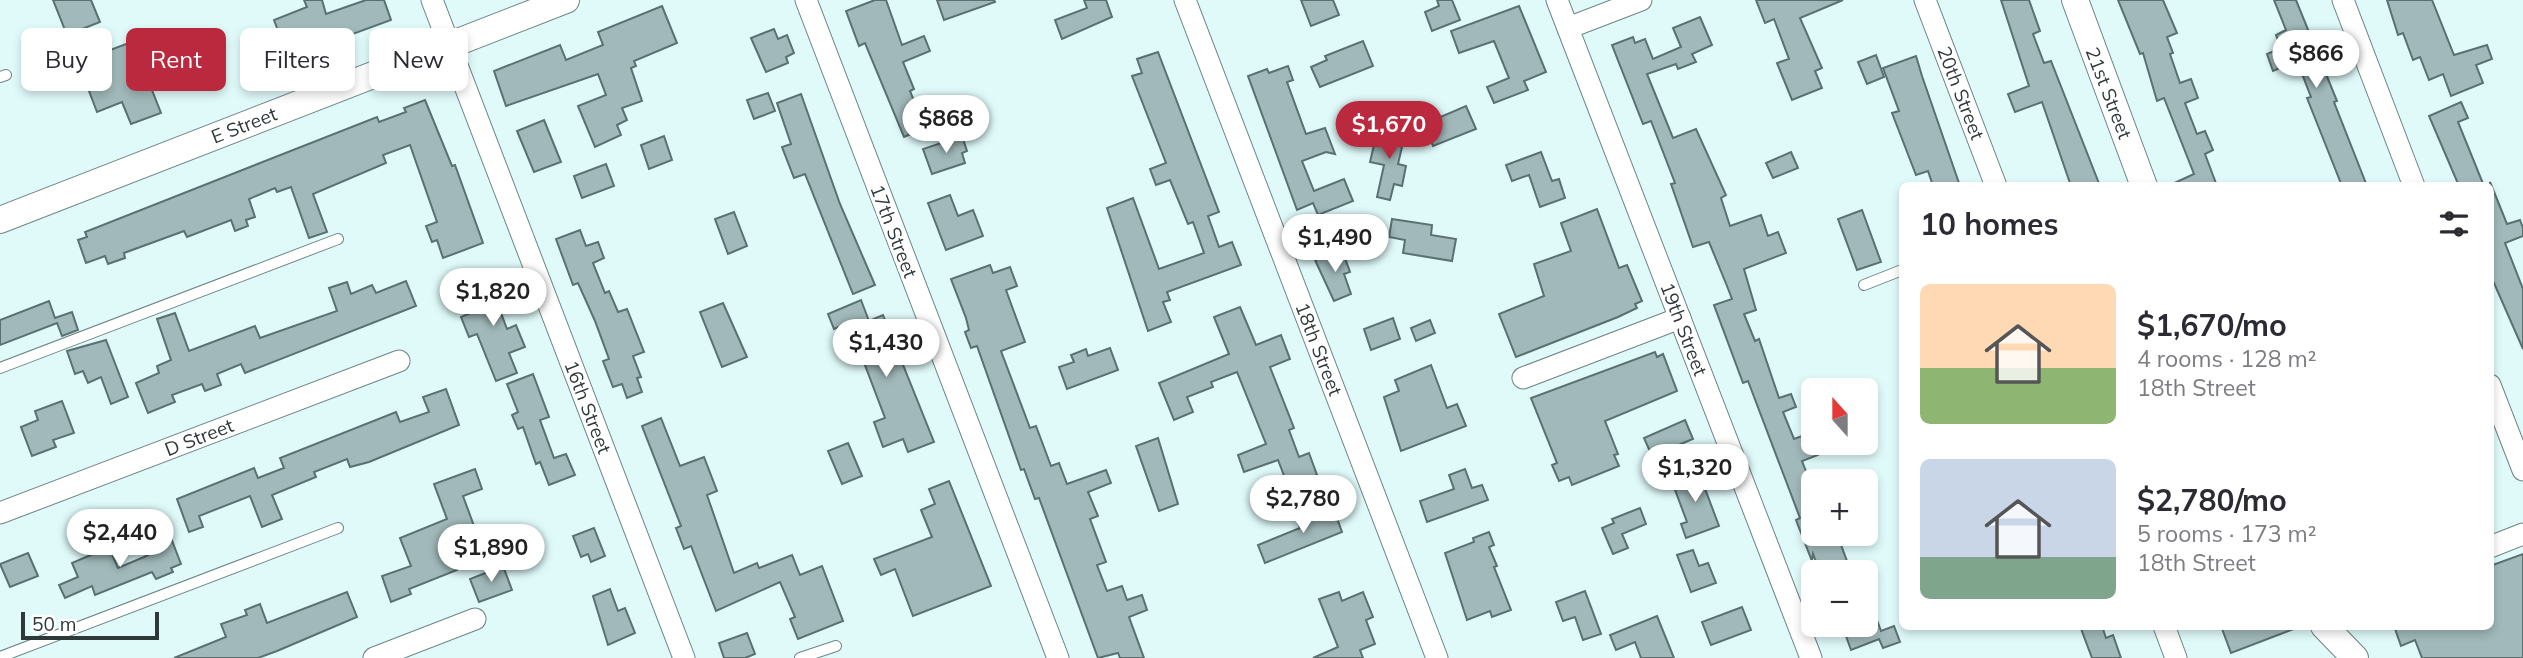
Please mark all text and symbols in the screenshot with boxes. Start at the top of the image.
chip: Buy [21,28,112,91]
chip: Rent [126,28,226,91]
chip: Filters [240,28,355,91]
chip: New [369,28,468,91]
pin: $866 [2275,31,2357,90]
text: $866 [2288,38,2344,67]
street label: 20th Street [1932,43,1990,143]
street label: 21st Street [2081,44,2138,143]
pin: $868 [905,96,987,155]
street label: E Street [208,101,281,149]
pin: $1,670 [1332,102,1446,161]
text: $868 [918,103,974,132]
text: $1,670 [1352,109,1426,138]
street label: 17th Street [865,181,923,281]
text: 10 homes [1920,205,2059,243]
icon: filters [2435,205,2473,243]
pin: $1,490 [1278,215,1392,274]
text: $1,490 [1298,222,1372,251]
pin: $1,820 [436,268,550,328]
text: $1,820 [456,276,530,305]
street label: 19th Street [1655,279,1713,379]
street label: 18th Street [1290,299,1348,399]
text: $1,670/mo [2137,306,2287,344]
icon: home [1976,312,2060,396]
pin: $1,430 [829,320,943,379]
text: $1,430 [849,327,923,356]
text: 4 rooms · 128 m² [2137,344,2317,373]
street label: 16th Street [559,357,617,457]
text: 18th Street [2137,373,2256,402]
north arrow [1801,378,1878,455]
map controls [1801,378,1878,637]
street label: D Street [161,413,237,461]
pin: $1,320 [1638,444,1752,504]
text: $1,320 [1658,452,1732,481]
button: + [1801,469,1878,546]
pin: $2,780 [1246,476,1360,535]
text: $2,780/mo [2137,481,2287,519]
text: $2,780 [1266,483,1340,512]
icon: home [1976,487,2060,571]
pin: $2,440 [63,510,177,569]
text: $2,440 [83,517,157,546]
text: 5 rooms · 173 m² [2137,519,2317,548]
pin: $1,890 [434,524,548,584]
text: $1,890 [454,532,528,561]
text: 18th Street [2137,548,2256,577]
button: − [1801,560,1878,637]
scale bar [21,609,159,641]
text: 50 m [32,612,76,636]

